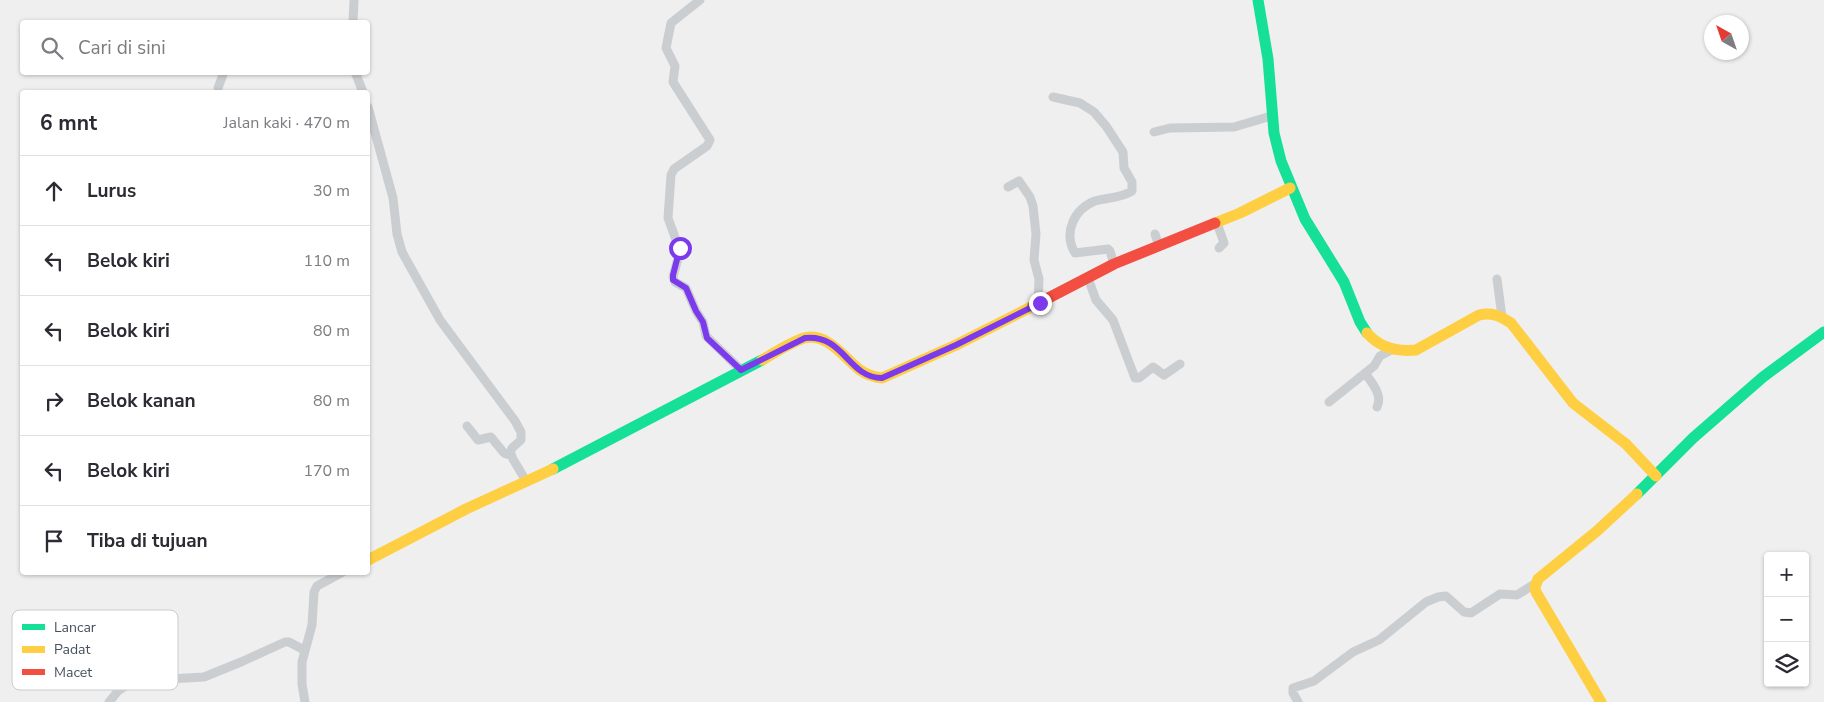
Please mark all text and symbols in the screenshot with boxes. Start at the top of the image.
north arrow [1704,15,1749,60]
search box [20,20,370,75]
icon: search [38,34,66,62]
text: Cari di sini [78,35,166,61]
text: 6 mnt [40,109,97,137]
text: Jalan kaki · 470 m [223,112,350,134]
icon: ahead [40,177,68,205]
text: Lurus [87,178,136,204]
text: 30 m [313,180,350,202]
route start [669,237,692,260]
icon: left [40,247,68,275]
text: Belok kiri [87,248,170,274]
text: 110 m [303,250,350,272]
route end [1029,292,1052,315]
icon: left [40,317,68,345]
text: Belok kiri [87,318,170,344]
text: 80 m [313,320,350,342]
icon: right [40,387,68,415]
text: Belok kanan [87,388,196,414]
text: 80 m [313,390,350,412]
icon: left [40,457,68,485]
text: Belok kiri [87,458,170,484]
text: 170 m [303,460,350,482]
icon: arrive [40,527,68,555]
text: Tiba di tujuan [87,528,208,554]
map controls [1764,552,1809,687]
button: + [1764,552,1809,597]
button: − [1764,597,1809,642]
legend [12,610,178,690]
text: Lancar [54,618,96,637]
text: Padat [54,640,91,659]
button: layers [1764,642,1809,687]
text: Macet [54,663,92,682]

